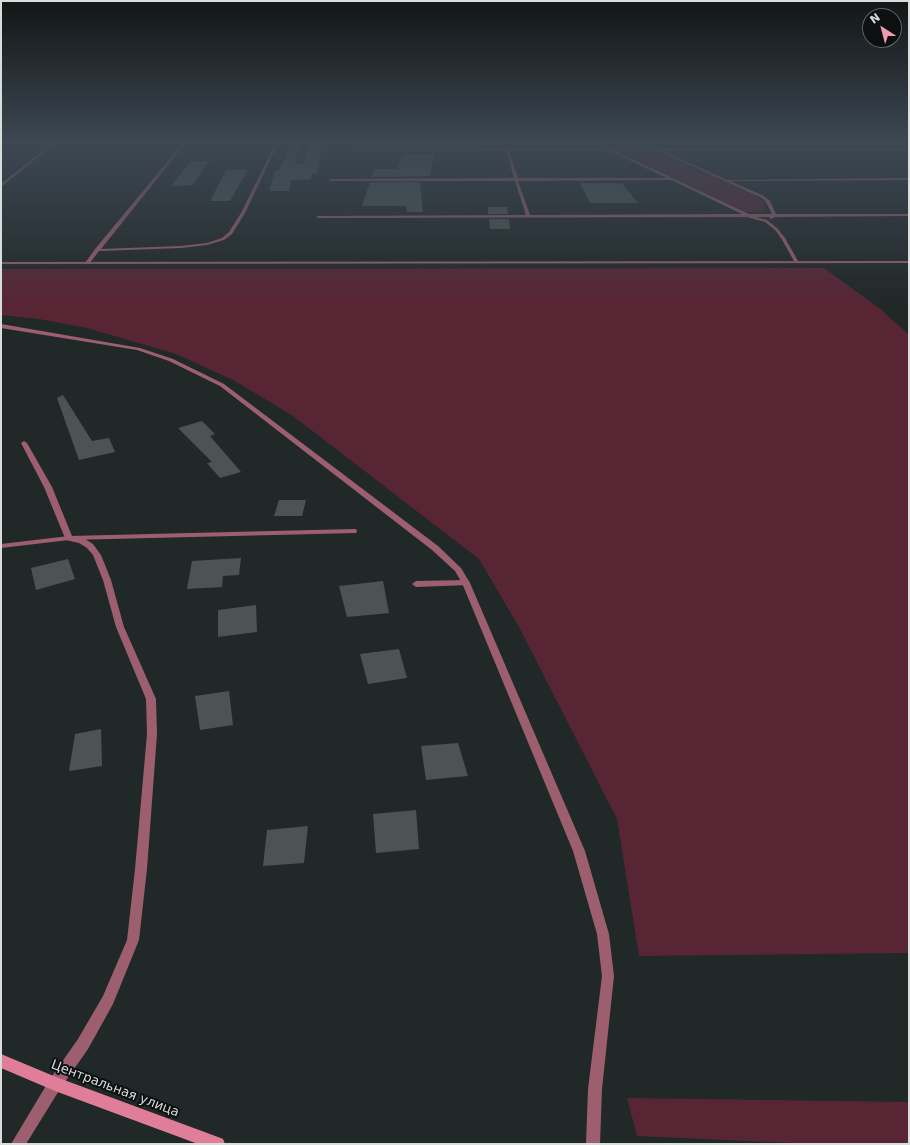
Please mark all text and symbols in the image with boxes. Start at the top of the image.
north arrow [862,8,902,48]
text: N [868,11,883,27]
street label: Центральная улица [49,1057,181,1121]

